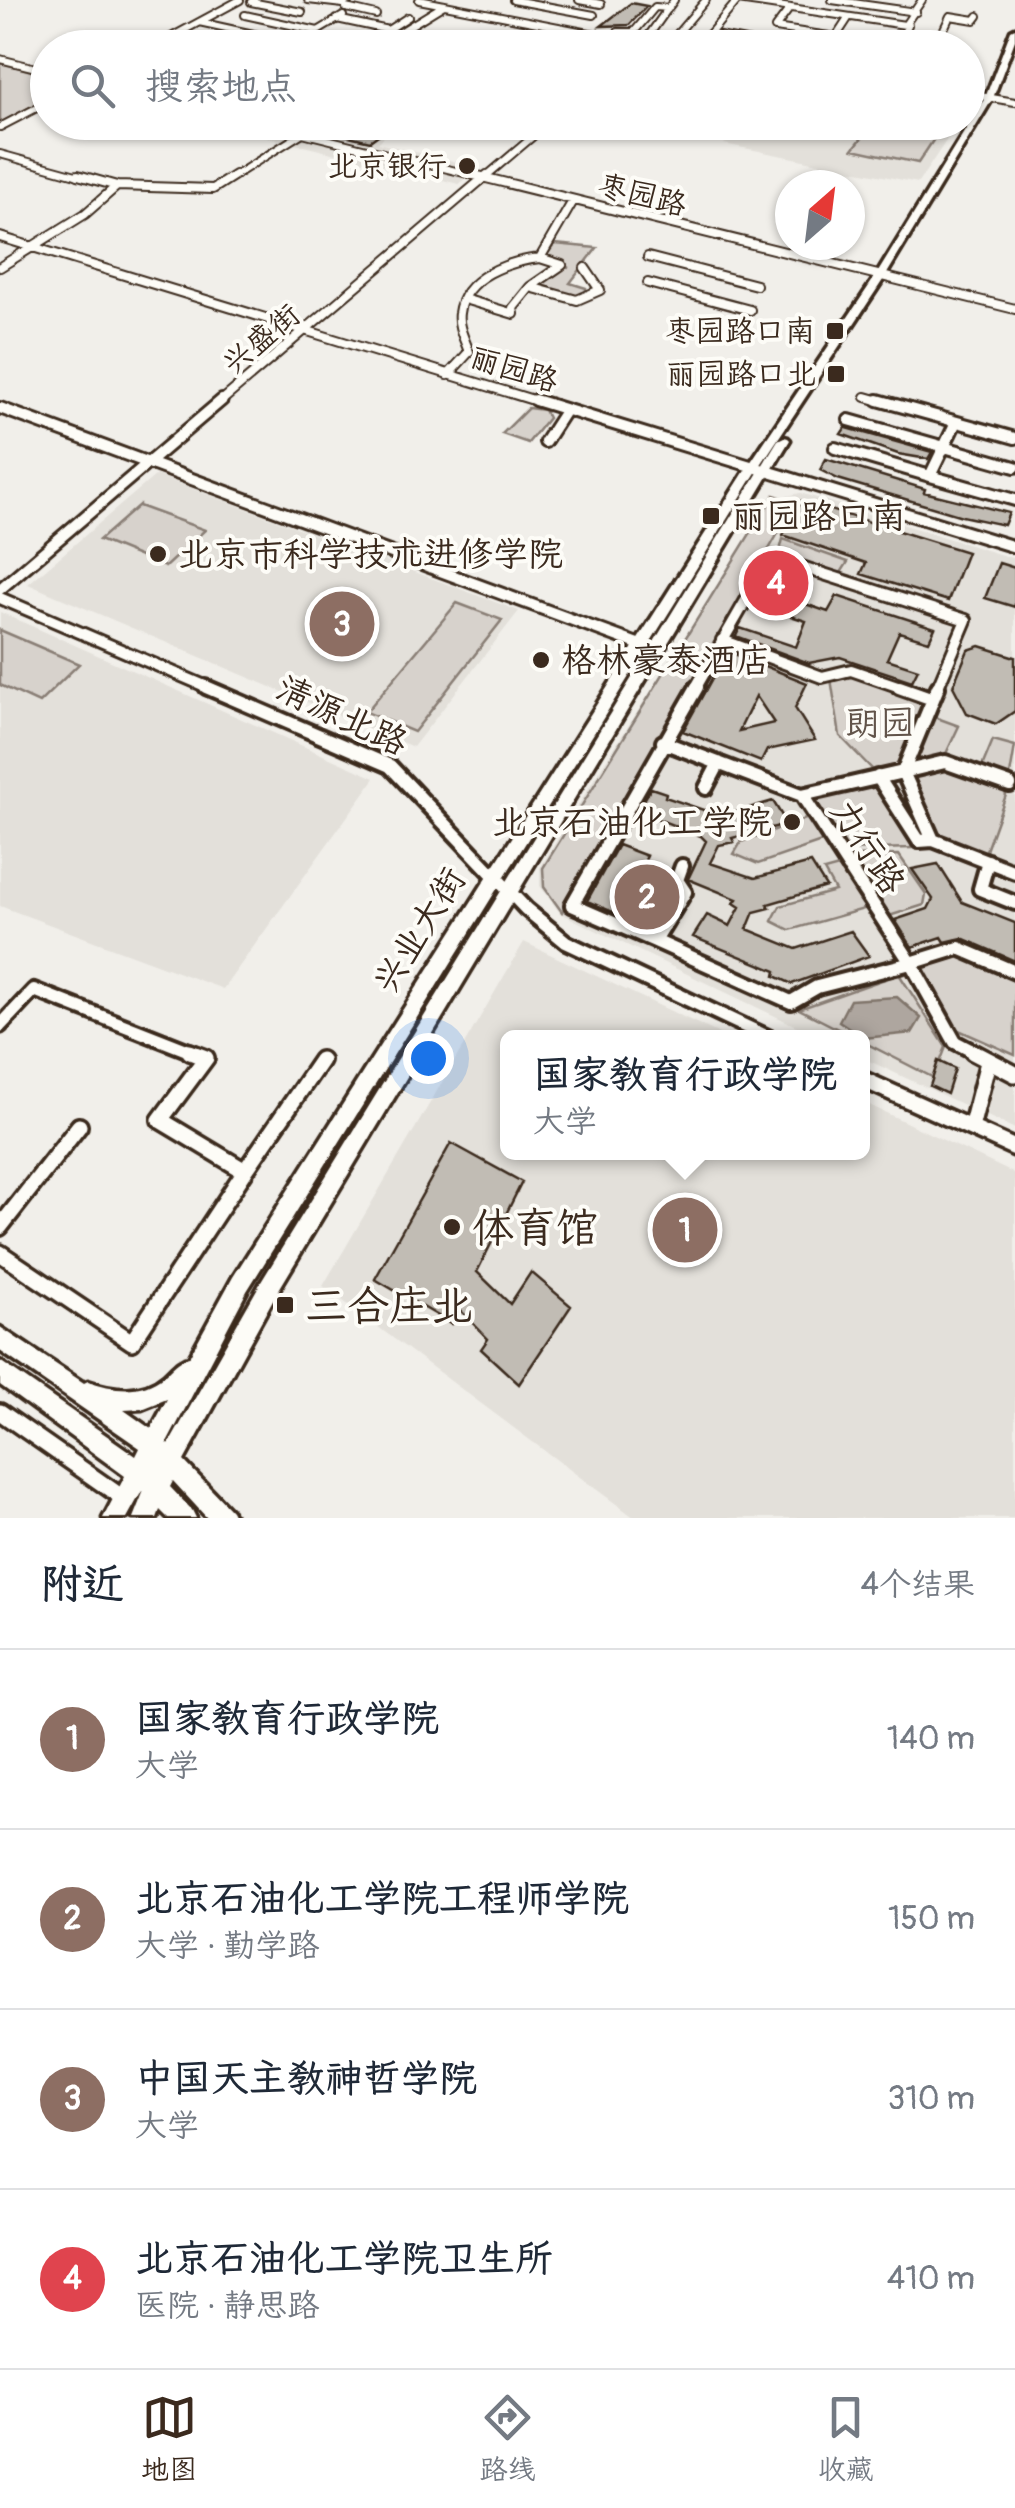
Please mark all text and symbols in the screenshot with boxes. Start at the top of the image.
search box [30,30,985,140]
icon: search [65,58,120,113]
text: 搜索地点 [145,63,297,111]
place label: 北京银行 [327,148,447,185]
marker: 北京银行 [456,155,478,177]
street label: 枣园路 [594,167,690,224]
north arrow [775,170,865,260]
street label: 兴盛街 [215,296,308,382]
place label: 枣园路口南 [665,313,815,350]
marker: 枣园路口南 [824,320,846,342]
street label: 丽园路 [465,339,562,400]
place label: 丽园路口北 [666,356,816,393]
marker: 丽园路口北 [825,363,847,385]
place label: 丽园路口南 [731,495,906,539]
marker: 丽园路口南 [700,505,722,527]
place label: 北京市科学技术进修学院 [178,533,563,577]
marker: 北京市科学技术进修学院 [147,543,169,565]
pin: 4 [744,546,808,620]
pin: 3 [310,586,374,662]
place label: 格林豪泰酒店 [561,639,771,683]
marker: 格林豪泰酒店 [530,649,552,671]
street label: 清源北路 [269,666,414,765]
park label: 朗园 [845,702,915,746]
street label: 力行路 [820,791,914,903]
place label: 北京石油化工学院 [492,801,772,845]
marker: 北京石油化工学院 [781,811,803,833]
street label: 兴业大街 [364,860,476,1002]
pin: 2 [614,860,680,934]
popup [500,1030,870,1160]
your location [403,1033,454,1084]
text: 国家教育行政学院 [533,1051,837,1099]
text: 大学 [533,1102,597,1142]
pin: 1 [652,1192,718,1268]
place label: 体育馆 [472,1203,598,1255]
marker: 体育馆 [441,1216,463,1238]
place label: 三合庄北 [305,1281,473,1333]
marker: 三合庄北 [274,1294,296,1316]
text: 附近 [40,1559,124,1611]
text: 4个结果 [860,1565,975,1605]
text: 国家教育行政学院 [135,1695,439,1743]
text: 1 [66,1719,79,1759]
text: 140 m [887,1719,975,1759]
text: 大学 [135,1746,199,1786]
text: 北京石油化工学院工程师学院 [135,1875,629,1923]
text: 2 [64,1899,81,1939]
text: 150 m [888,1899,975,1939]
text: 大学 · 勤学路 [135,1926,319,1966]
text: 中国天主教神哲学院 [135,2055,477,2103]
text: 3 [64,2079,81,2119]
text: 310 m [887,2079,975,2119]
text: 大学 [135,2106,199,2146]
text: 北京石油化工学院卫生所 [135,2235,553,2283]
text: 4 [63,2259,82,2299]
text: 410 m [887,2259,975,2299]
text: 医院 · 静思路 [135,2286,319,2326]
tab: 地图 [141,2390,197,2488]
tab: 路线 [479,2390,536,2488]
tab: 收藏 [818,2390,874,2488]

